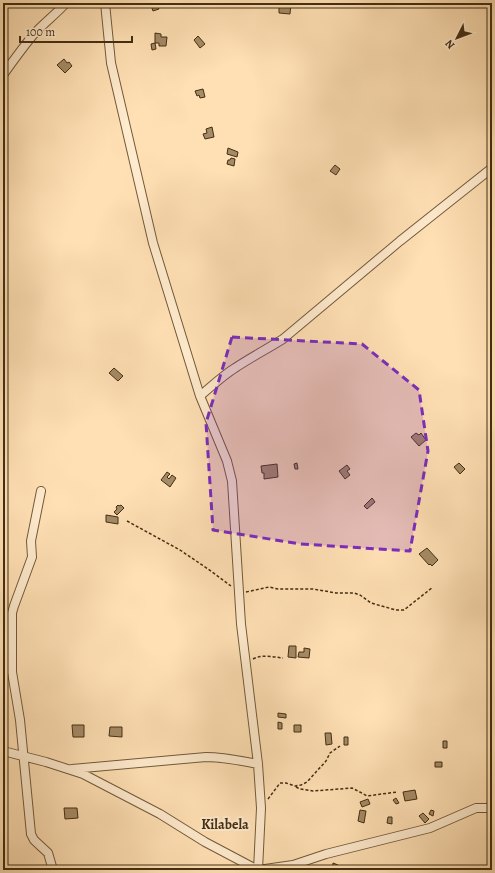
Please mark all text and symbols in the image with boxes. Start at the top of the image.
scale bar [20,18,132,44]
north arrow [437,18,477,58]
text: 100 m [26,24,55,40]
text: N [442,36,458,52]
district label: Kilabela [201,815,249,834]

